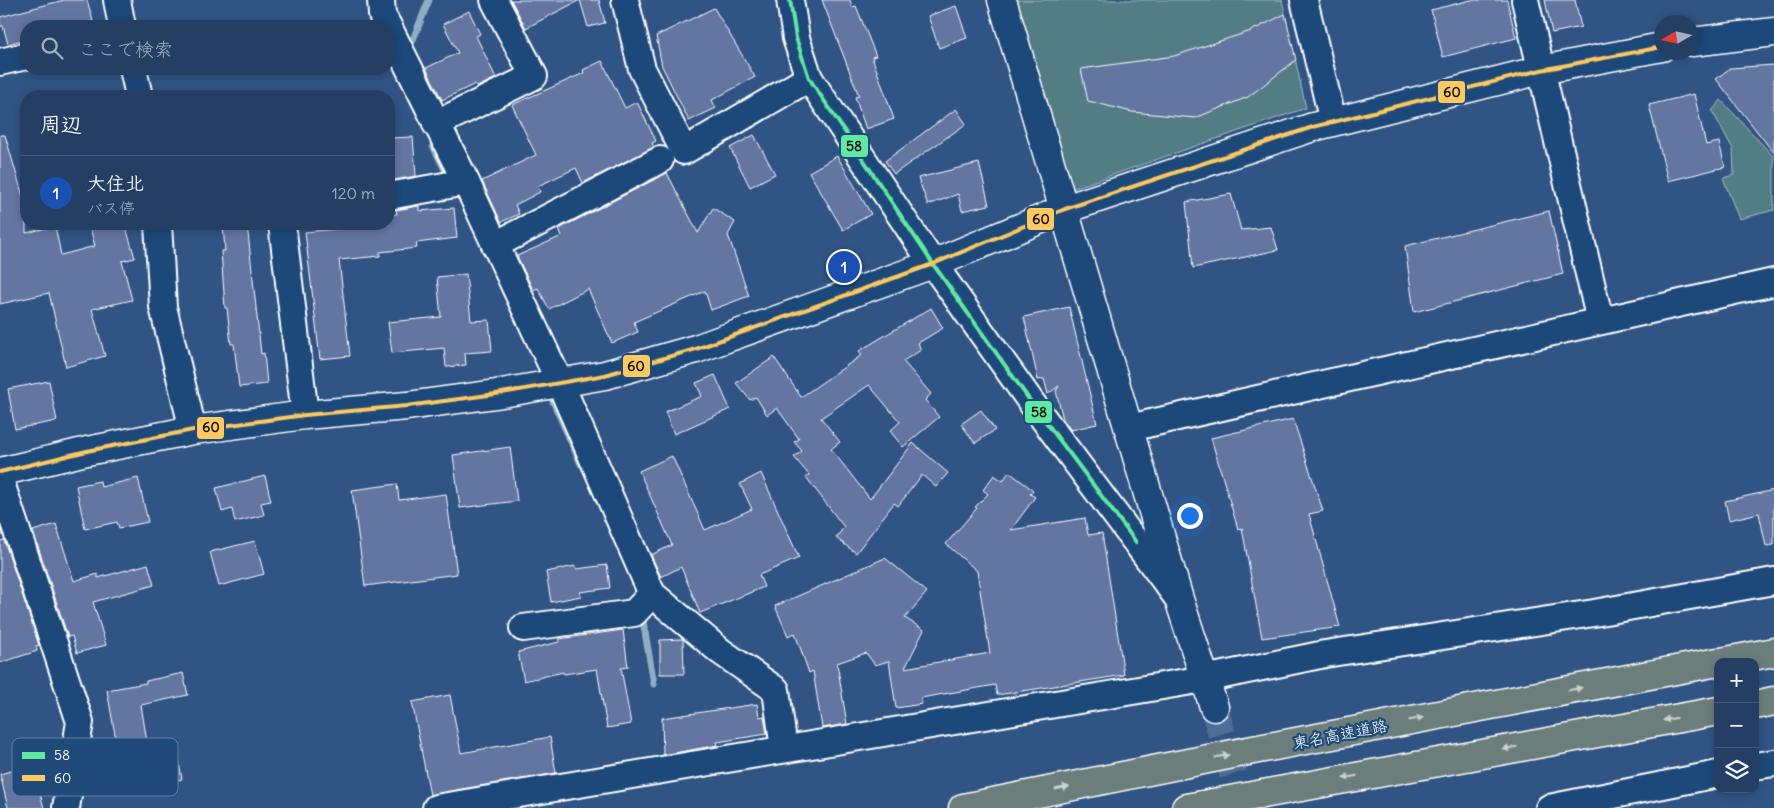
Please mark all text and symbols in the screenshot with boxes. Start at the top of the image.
north arrow [1654,15,1699,60]
search box [20,20,395,75]
icon: search [38,34,66,62]
text: ここで検索 [78,37,173,61]
line badge: 60 [1437,80,1466,104]
text: 60 [1443,83,1461,101]
text: 周辺 [40,111,82,138]
line badge: 58 [840,134,869,158]
text: 58 [846,137,862,155]
text: 大住北 [87,171,144,195]
text: 1 [53,183,59,203]
text: 120 m [332,183,375,203]
text: バス停 [87,198,135,218]
line badge: 60 [1026,207,1055,231]
text: 60 [1032,210,1050,228]
pin: 1 [828,248,860,286]
line badge: 60 [622,354,651,378]
text: 60 [627,357,645,375]
line badge: 58 [1024,400,1053,424]
text: 58 [1031,403,1047,421]
line badge: 60 [196,416,225,440]
text: 60 [202,418,220,436]
your location [1177,503,1203,529]
map controls [1714,658,1759,793]
button: + [1714,658,1759,703]
one-way arrow [1568,685,1584,693]
button: − [1714,703,1759,748]
street label: 東名高速道路 [1291,715,1389,753]
one-way arrow [1408,715,1424,723]
one-way arrow [1661,716,1677,724]
legend [12,738,178,796]
one-way arrow [1501,744,1517,752]
text: 58 [54,746,70,764]
button: layers [1714,748,1759,793]
one-way arrow [1214,752,1229,760]
text: 60 [54,769,71,787]
one-way arrow [1341,773,1357,781]
one-way arrow [1055,784,1070,792]

